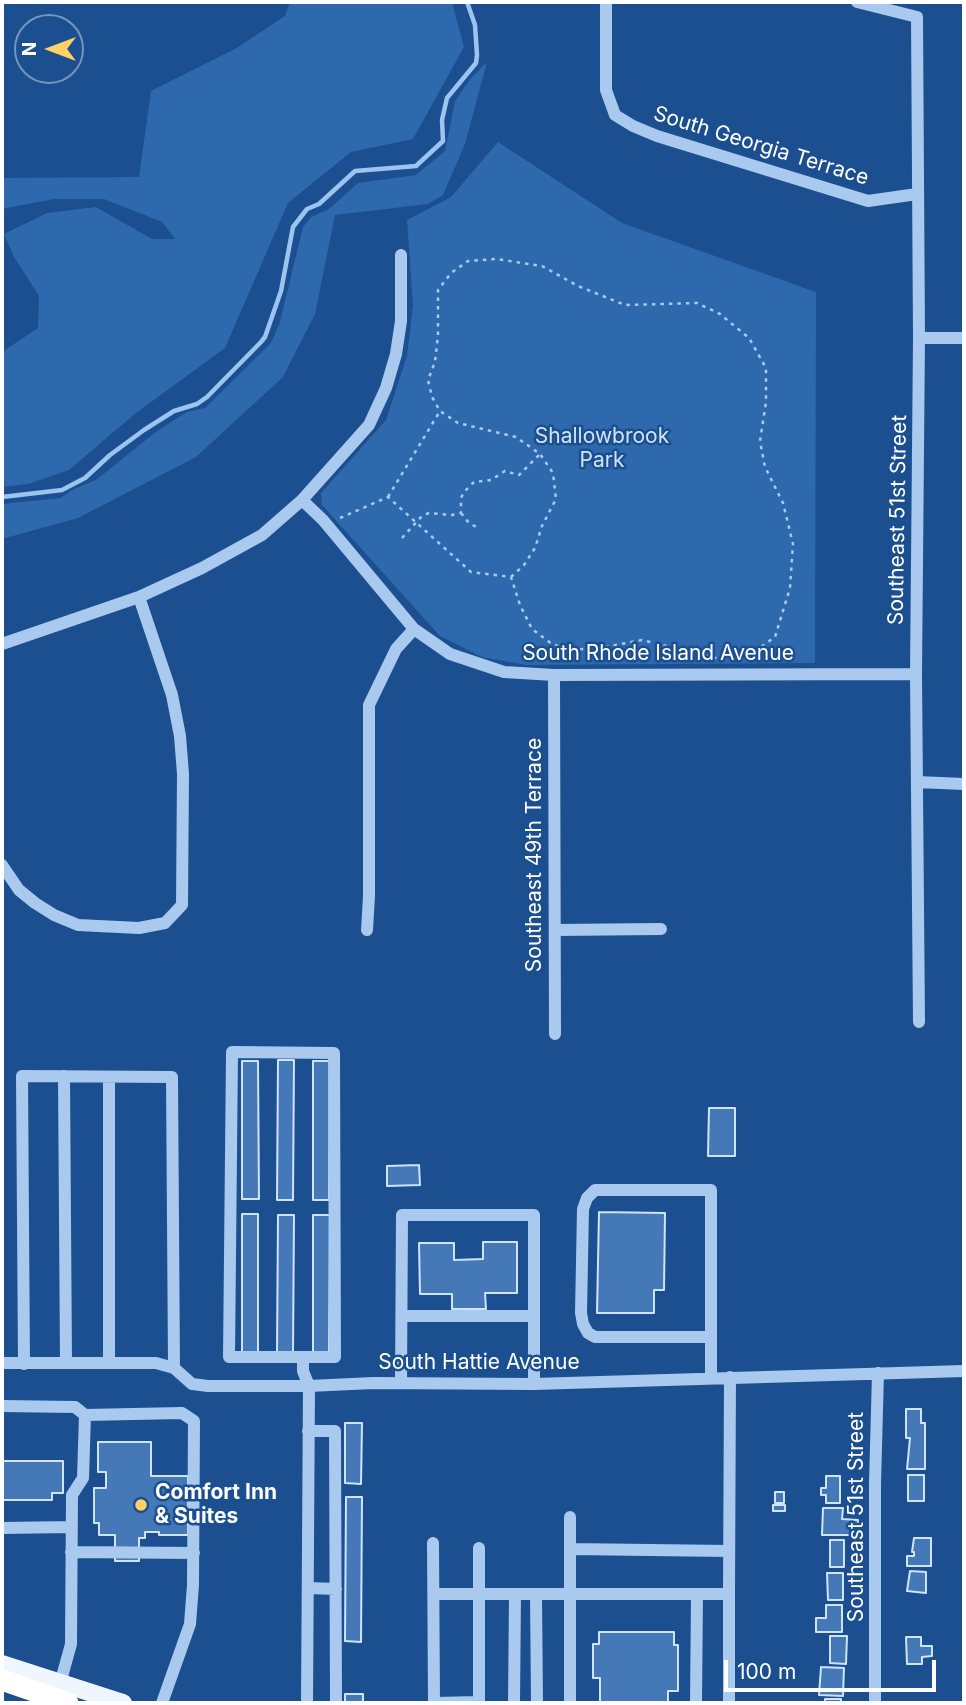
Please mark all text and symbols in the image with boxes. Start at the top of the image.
north arrow [14,14,84,84]
text: N [18,42,41,56]
street label: South Georgia Terrace [650,101,872,191]
street label: Southeast 51st Street [884,415,912,625]
park label: Shallowbrook Park [535,424,669,474]
street label: South Rhode Island Avenue [522,641,794,667]
street label: Southeast 49th Terrace [522,738,548,972]
street label: South Hattie Avenue [378,1350,580,1376]
street label: Southeast 51st Street [844,1412,870,1622]
place label: Comfort Inn & Suites [155,1480,277,1530]
marker: Comfort Inn & Suites [133,1497,149,1513]
scale bar [728,1646,940,1690]
text: 100 m [737,1659,796,1684]

